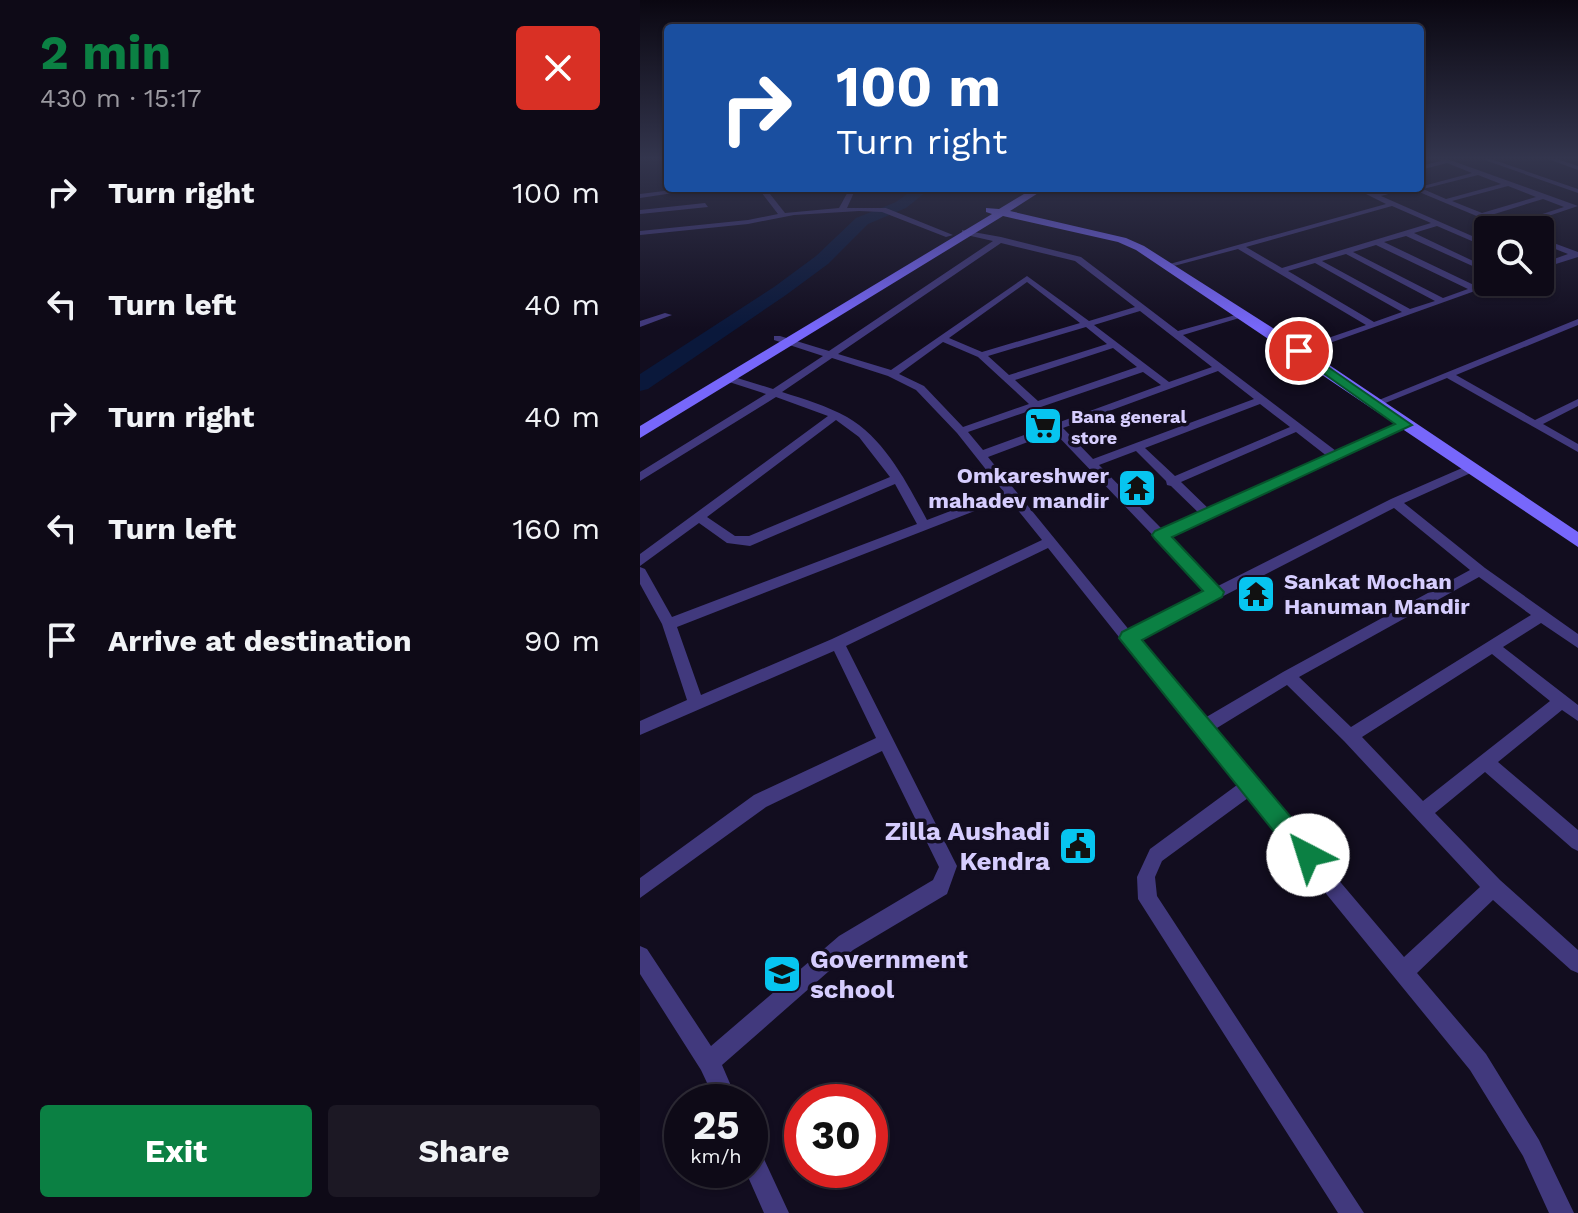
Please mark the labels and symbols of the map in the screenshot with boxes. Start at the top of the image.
pin [1265,317,1333,385]
supermarket icon: Bana general store [1022,405,1064,447]
place label: Bana general store [1071,406,1186,448]
place label: Omkareshwer mahadev mandir [928,463,1110,513]
temple icon: Omkareshwer mahadev mandir [1116,467,1158,509]
place label: Sankat Mochan Hanuman Mandir [1284,569,1470,619]
temple icon: Sankat Mochan Hanuman Mandir [1235,573,1277,615]
position arrow [1266,813,1350,897]
place label: Zilla Aushadi Kendra [885,816,1050,876]
public building icon: Zilla Aushadi Kendra [1057,825,1099,867]
place label: Government school [810,944,968,1004]
school or university icon: Government school [761,953,803,995]
speed limit sign: 30 [784,1084,888,1188]

